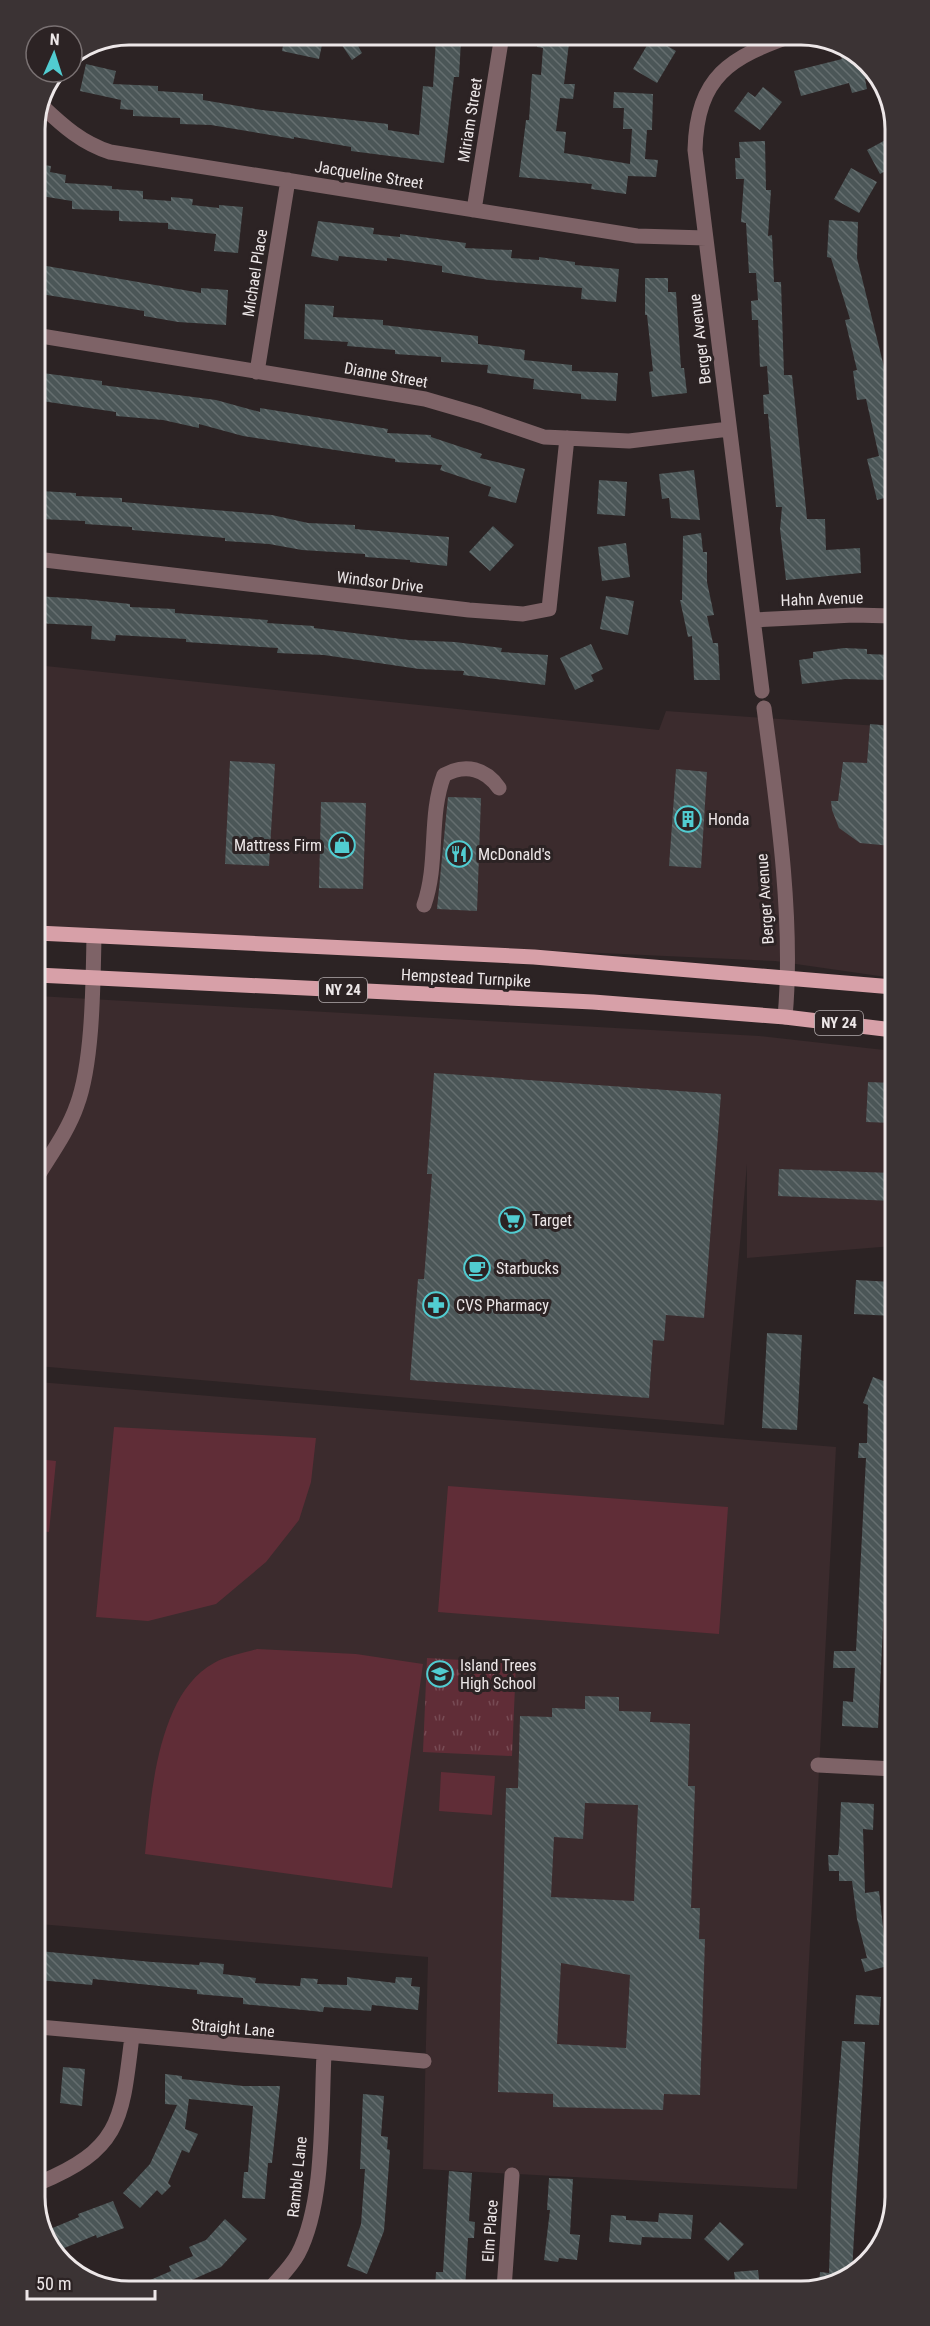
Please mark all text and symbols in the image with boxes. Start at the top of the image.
north arrow [24,24,84,84]
text: N [49,30,60,49]
street label: Miriam Street [454,76,486,164]
street label: Jacqueline Street [313,157,425,193]
street label: Michael Place [239,228,271,318]
street label: Berger Avenue [685,293,715,385]
street label: Dianne Street [343,358,430,392]
street label: Windsor Drive [335,567,425,597]
street label: Hahn Avenue [780,588,864,610]
building icon: Honda [673,804,703,834]
place label: Honda [708,810,749,829]
shop icon: Mattress Firm [327,830,357,860]
place label: Mattress Firm [234,836,322,855]
restaurant icon: McDonald's [444,839,474,869]
place label: McDonald's [478,845,551,864]
street label: Berger Avenue [752,853,778,945]
street label: Hempstead Turnpike [401,965,531,991]
road number: NY 24 [319,978,367,1002]
road number: NY 24 [815,1011,863,1035]
supermarket icon: Target [497,1205,527,1235]
place label: Target [532,1211,572,1230]
cafe icon: Starbucks [462,1253,492,1283]
place label: Starbucks [496,1259,559,1278]
pharmacy icon: CVS Pharmacy [421,1290,451,1320]
place label: CVS Pharmacy [456,1296,549,1315]
place label: Island Trees High School [460,1656,536,1693]
school or university icon: Island Trees High School [425,1659,455,1689]
street label: Straight Lane [191,2015,275,2041]
street label: Ramble Lane [283,2135,311,2219]
street label: Elm Place [478,2199,502,2263]
scale bar [27,2263,154,2301]
text: 50 m [36,2273,71,2294]

